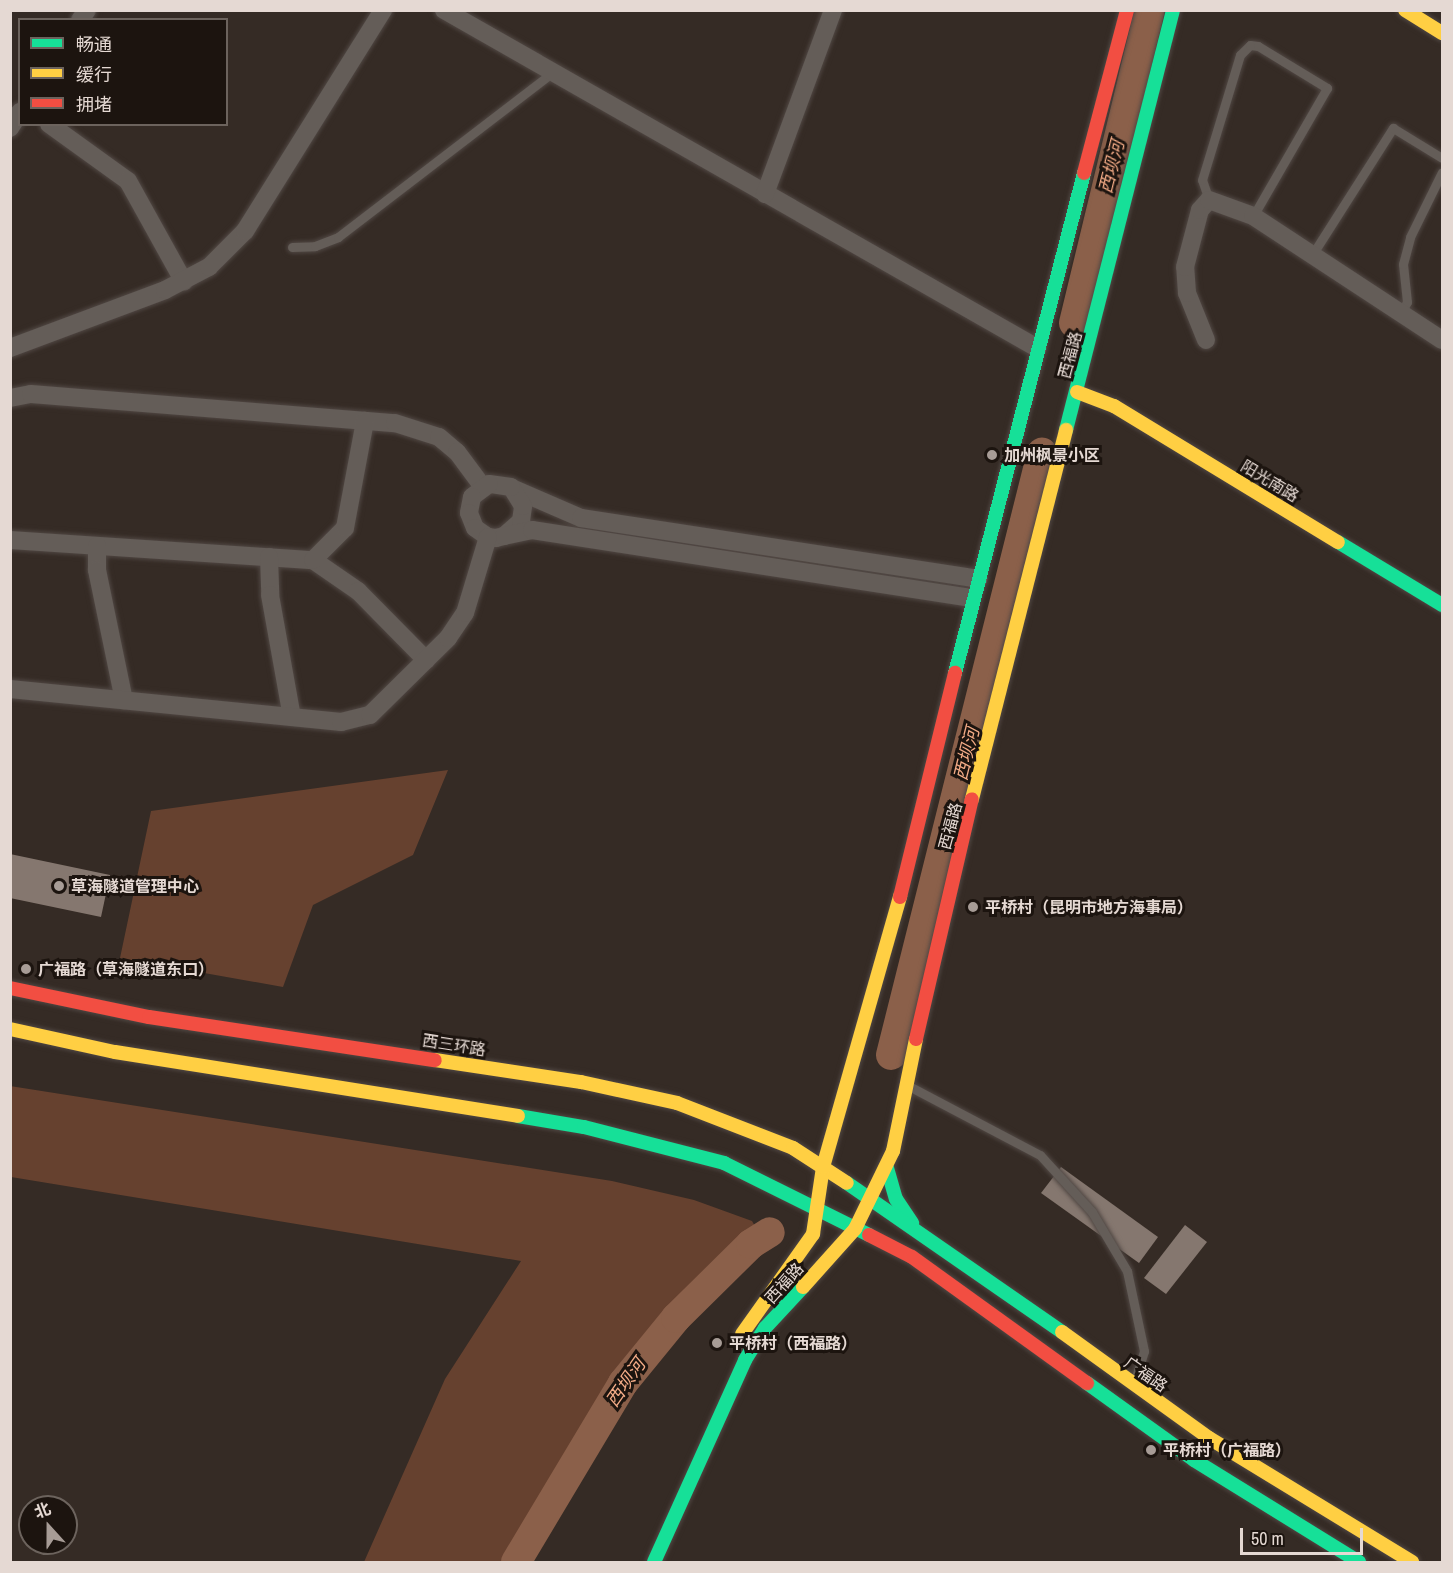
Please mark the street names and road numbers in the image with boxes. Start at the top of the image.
street label: 西福路 [1055,329,1085,381]
street label: 阳光南路 [1238,456,1302,506]
street label: 西福路 [935,800,965,852]
street label: 西三环路 [421,1031,487,1059]
street label: 西福路 [761,1259,807,1307]
street label: 广福路 [1121,1352,1171,1396]

